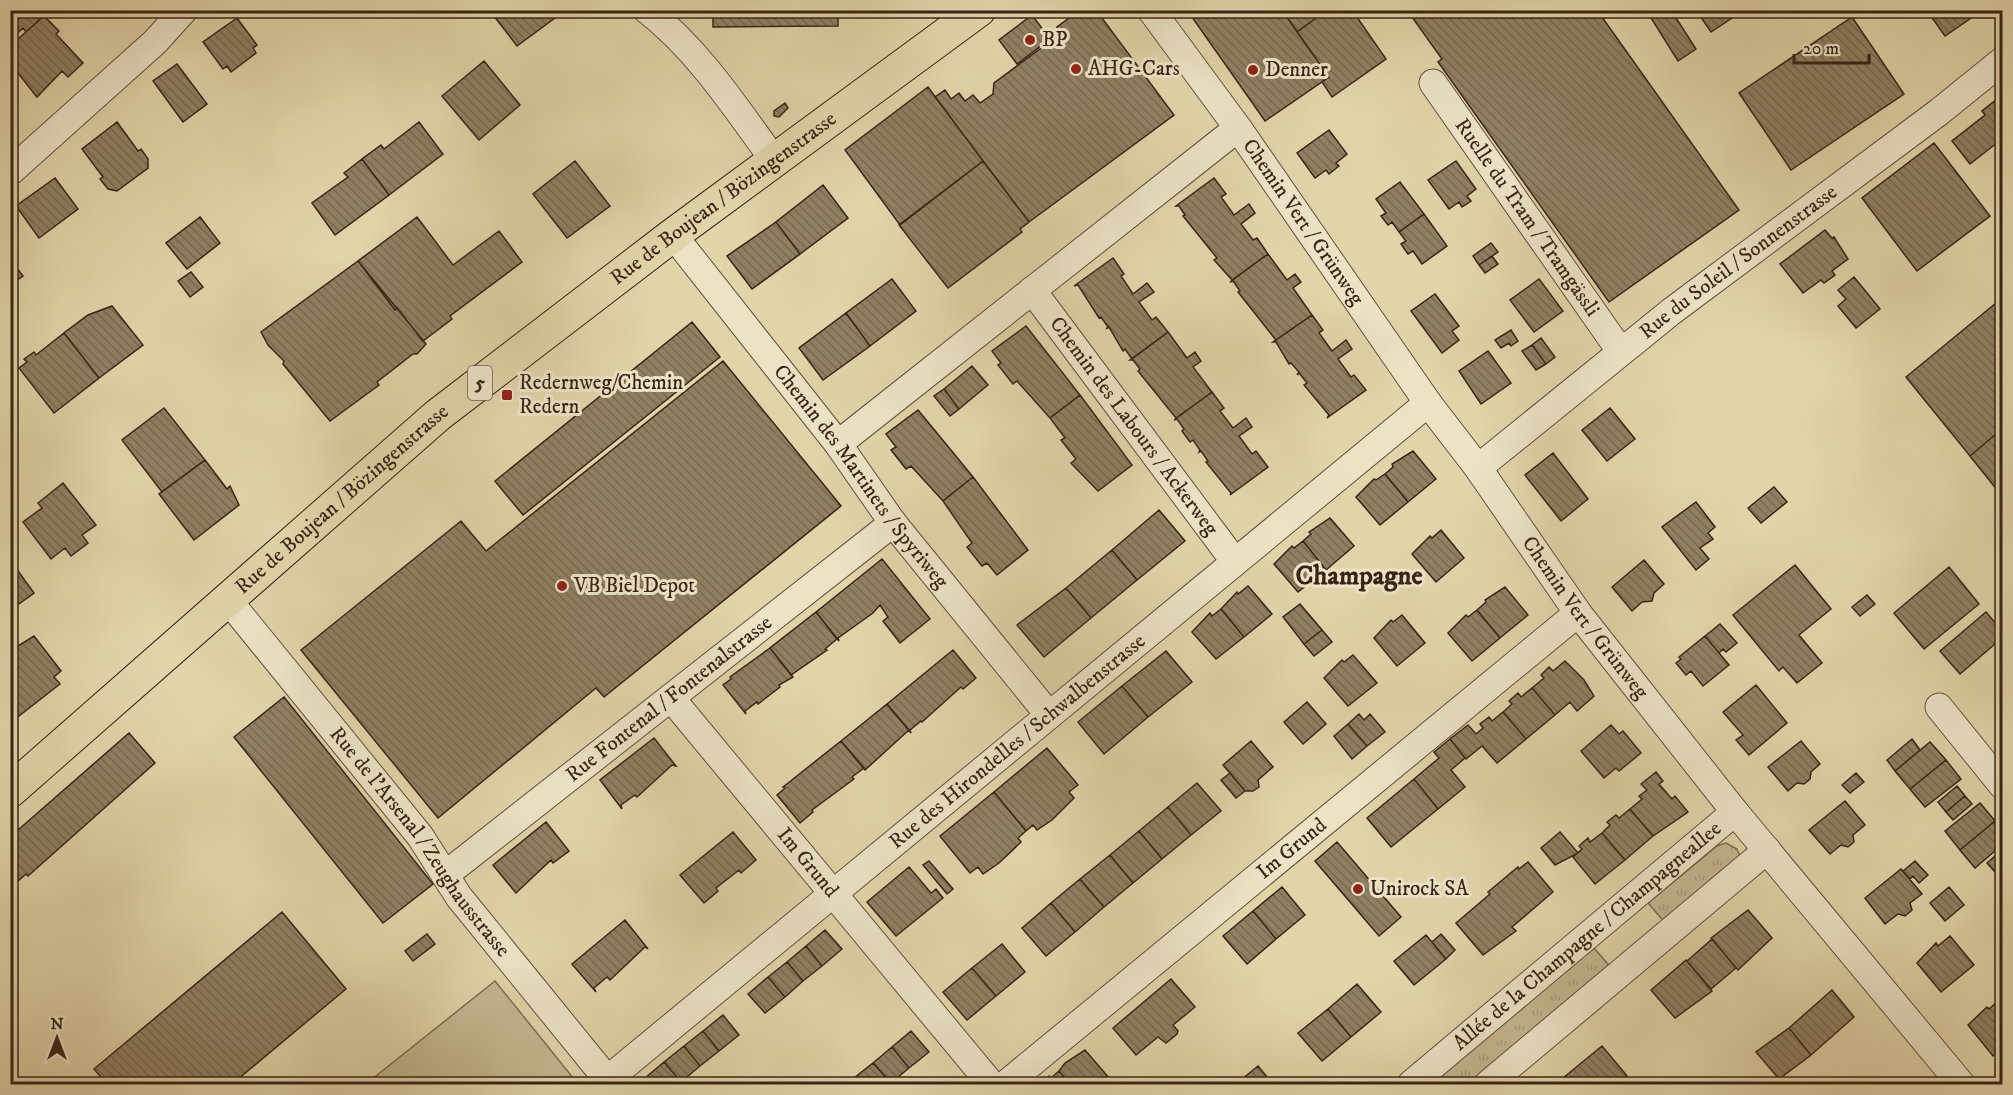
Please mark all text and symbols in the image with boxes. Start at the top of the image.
place label: BP [1042,27,1067,53]
scale bar [1794,27,1869,65]
marker: BP [1023,33,1037,47]
text: 20 m [1803,38,1839,60]
place label: AHG-Cars [1088,56,1180,82]
place label: Denner [1265,57,1328,83]
marker: AHG-Cars [1069,62,1083,76]
marker: Denner [1246,63,1260,77]
street label: Rue de Boujean / Bözingenstrasse [605,106,842,291]
street label: Ruelle du Tram / Tramgässli [1449,113,1605,322]
street label: Chemin Vert / Grünweg [1236,134,1370,311]
street label: Rue du Soleil / Sonnenstrasse [1634,179,1843,345]
street label: Chemin des Labours / Ackerweg [1044,312,1224,541]
street label: Chemin des Martinets / Spyriweg [767,359,954,594]
road number: 5 [468,366,492,400]
place label: Redernweg/Chemin Redern [519,370,683,420]
marker: Redernweg/Chemin Redern [500,388,514,402]
street label: Rue de Boujean / Bözingenstrasse [230,398,454,600]
street label: Chemin Vert / Grünweg [1516,531,1654,705]
district label: Champagne [1295,559,1423,593]
place label: VB Biel Depot [573,573,695,599]
marker: VB Biel Depot [555,579,569,593]
street label: Rue Fontenal / Fontenalstrasse [561,610,778,788]
street label: Rue des Hirondelles / Schwalbenstrasse [884,628,1151,855]
street label: Rue de l'Arsenal / Zeughausstrasse [324,722,516,963]
street label: Im Grund [1251,812,1332,885]
street label: Allée de la Champagne / Champagneallee [1447,816,1727,1056]
street label: Im Grund [771,822,844,903]
place label: Unirock SA [1370,876,1469,902]
marker: Unirock SA [1351,882,1365,896]
north arrow [27,1008,87,1068]
text: N [50,1014,64,1034]

